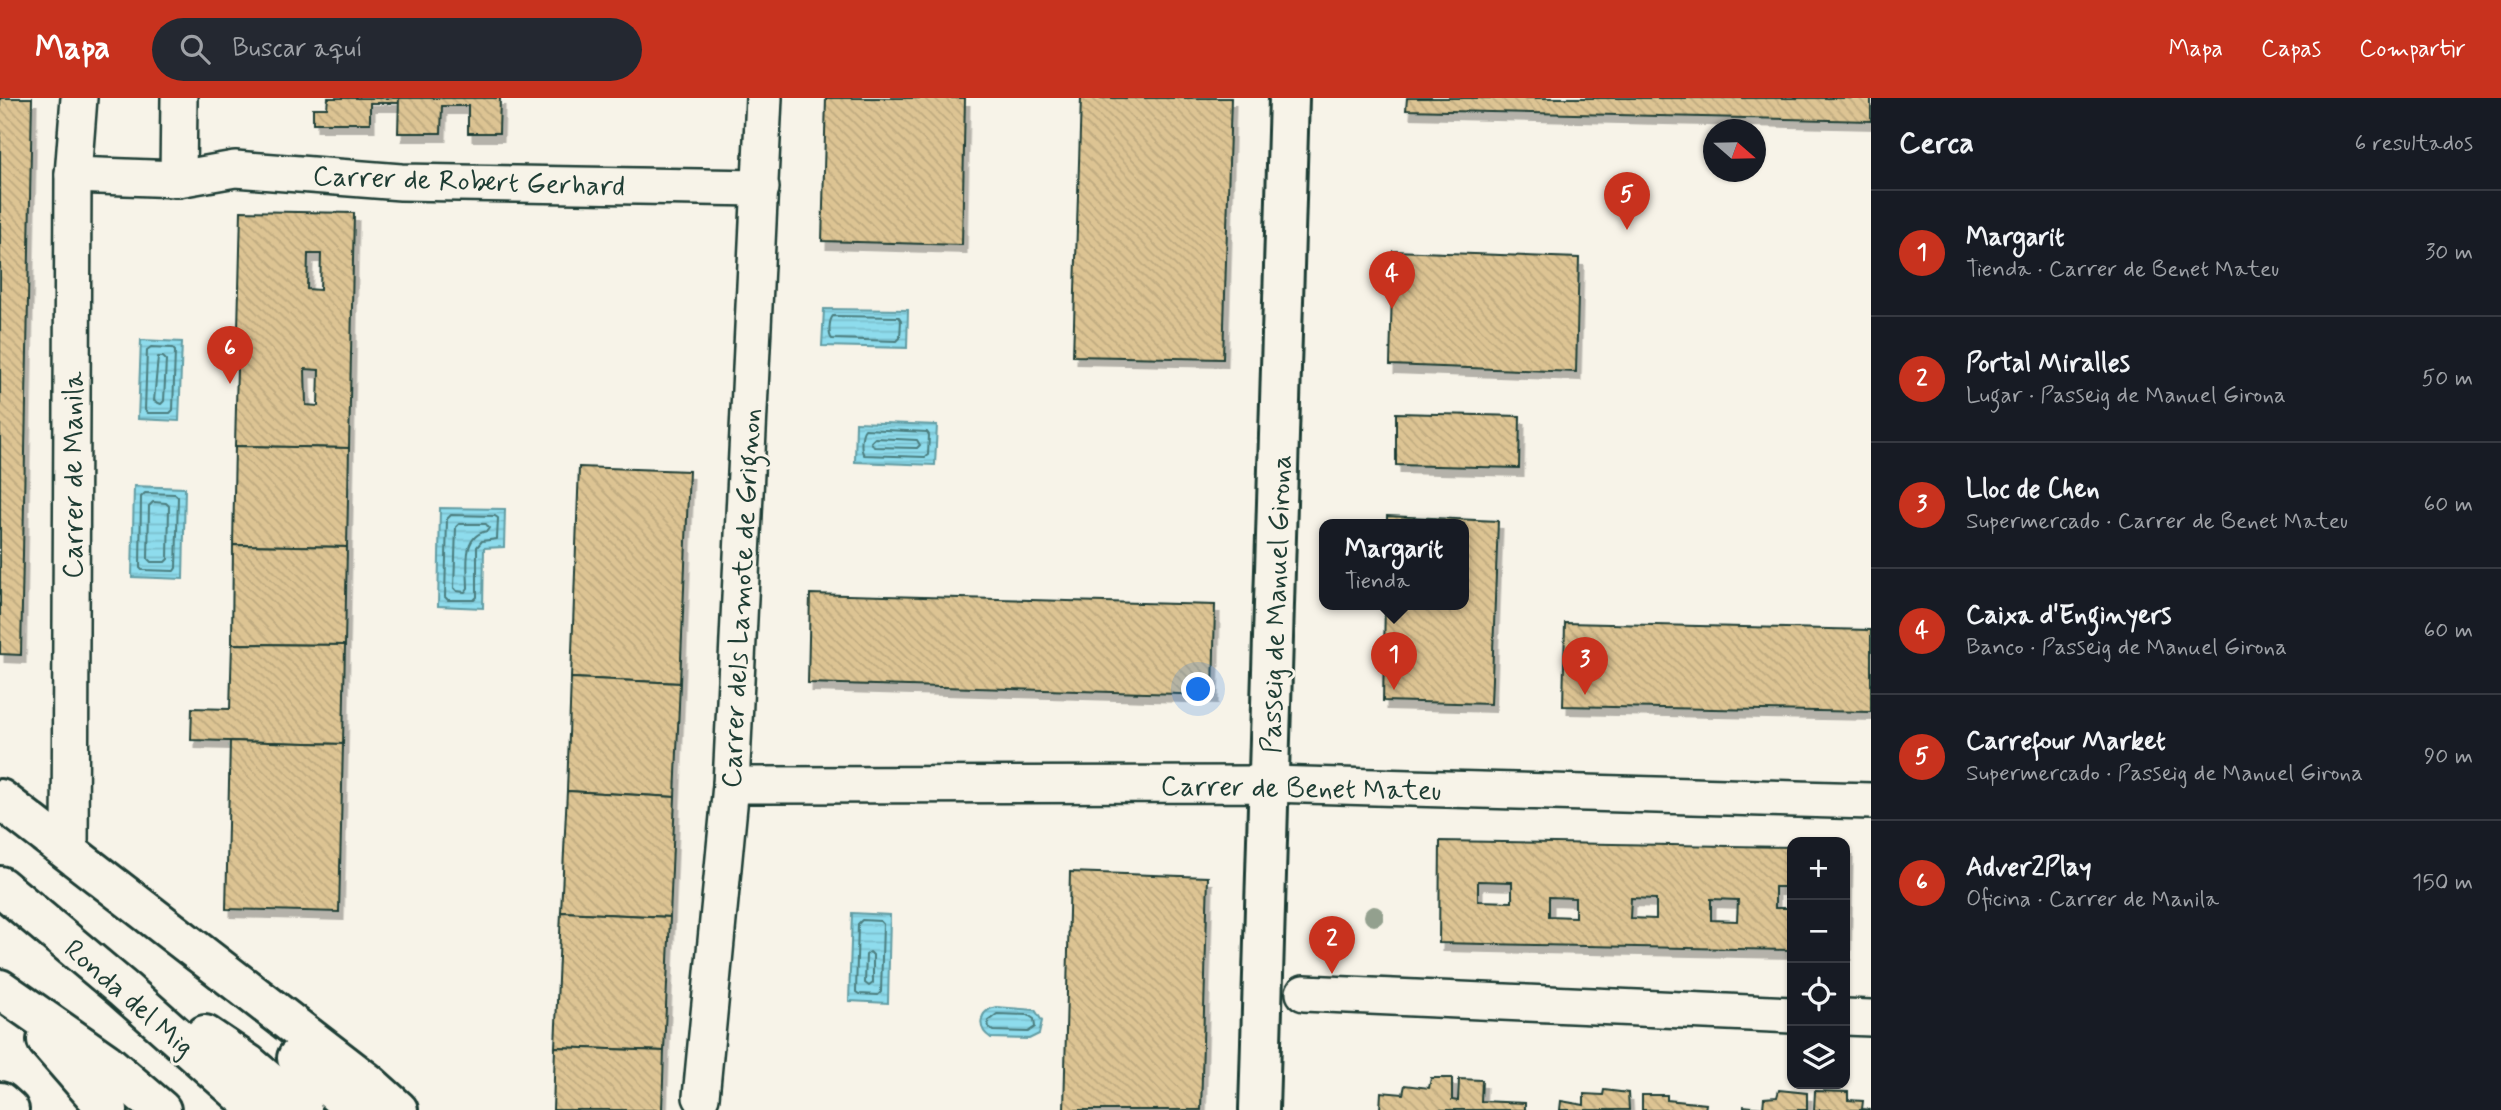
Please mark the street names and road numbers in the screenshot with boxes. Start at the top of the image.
street label: Carrer de Robert Gerhard [312,159,626,206]
street label: Carrer de Manila [56,371,93,579]
street label: Carrer dels Lamote de Grignon [714,407,774,789]
street label: Passeig de Manuel Girona [1254,454,1301,754]
street label: Carrer de Benet Mateu [1160,769,1442,810]
street label: Ronda del Mig [55,932,201,1066]

